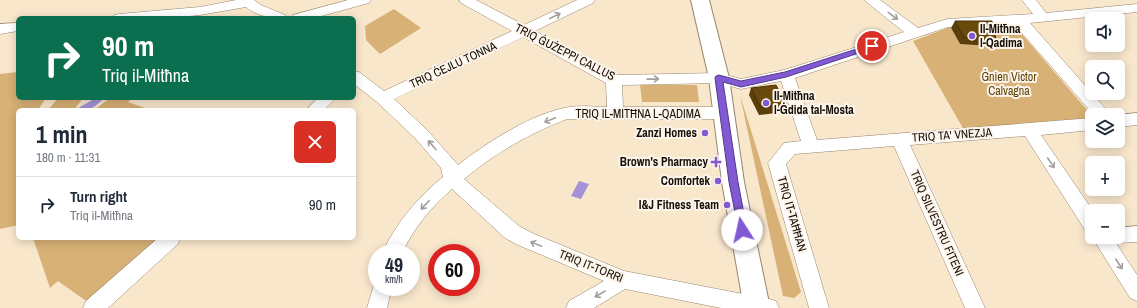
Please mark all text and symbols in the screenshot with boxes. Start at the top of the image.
one-way arrow [549,12,561,19]
one-way arrow [887,12,898,21]
map controls [1085,12,1125,244]
button: sound [1085,12,1125,52]
street label: TRIQ ĠUŻEPPI CALLUS [512,19,619,84]
place label: Il-Mitħna l-Qadima [980,21,1023,51]
text: 90 m [102,27,154,65]
pin [855,29,889,63]
marker: Il-Mitħna l-Qadima [967,31,977,41]
icon: right [36,32,88,84]
icon: arrive [861,35,883,57]
street label: TRIQ ĊEJLU TONNA [406,37,499,92]
button: search [1085,60,1125,100]
text: Triq il-Mitħna [102,63,189,88]
park label: Ġnien Victor Calvagna [981,68,1037,99]
one-way arrow [646,75,659,83]
place label: Il-Mitħna l-Ġdida tal-Mosta [774,88,854,118]
marker: Il-Mitħna l-Ġdida tal-Mosta [761,98,771,108]
street label: TRIQ IL-MITĦNA L-QADIMA [575,106,701,122]
button: layers [1085,108,1125,148]
one-way arrow [544,117,556,125]
text: 1 min [36,118,87,150]
button: close [294,121,336,163]
street label: TRIQ TA' VNEZJA [911,124,993,146]
place label: Zanzi Homes [636,125,698,141]
marker: Zanzi Homes [700,128,710,138]
one-way arrow [427,140,436,151]
text: 180 m · 11:31 [36,149,100,166]
place label: Brown's Pharmacy [620,154,709,170]
button: + [1085,156,1125,196]
marker: Brown's Pharmacy [711,157,721,167]
one-way arrow [1047,157,1055,168]
street label: TRIQ SILVESTRU FITENI [906,168,968,278]
place label: Comfortek [661,173,711,189]
street label: TRIQ IT-TAĦĦAN [774,175,810,253]
marker: Comfortek [713,176,723,186]
text: Turn right [70,186,127,207]
icon: right [36,194,58,216]
text: 90 m [309,194,336,215]
place label: I&J Fitness Team [639,197,719,213]
one-way arrow [420,200,430,210]
marker: I&J Fitness Team [722,200,732,210]
button: − [1085,204,1125,244]
text: Triq il-Mitħna [70,207,133,224]
position arrow [721,209,763,251]
one-way arrow [530,239,542,247]
speed limit sign: 60 [428,244,480,296]
street label: TRIQ IT-TORRI [556,246,626,286]
text: 49 [385,251,403,278]
one-way arrow [1116,258,1124,270]
text: km/h [385,273,403,286]
one-way arrow [594,291,606,299]

